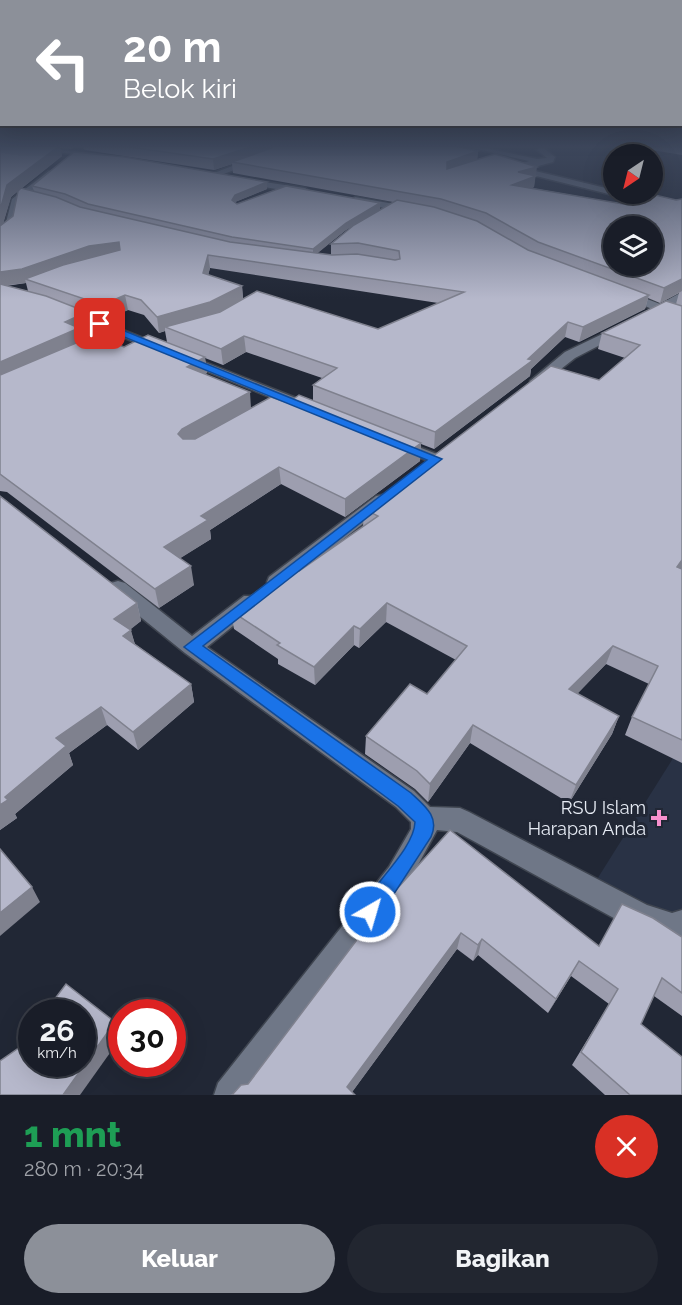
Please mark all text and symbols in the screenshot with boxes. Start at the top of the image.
text: 20 m [123,23,222,72]
icon: left [24,24,102,102]
text: Belok kiri [123,73,237,104]
north arrow [603,144,663,204]
map controls [603,144,663,276]
button: layers [603,216,663,276]
pin [74,298,125,349]
icon: arrive [83,307,116,340]
place label: RSU Islam Harapan Anda [528,797,646,839]
marker: RSU Islam Harapan Anda [650,809,668,827]
position arrow [338,880,402,944]
speed limit sign: 30 [108,999,186,1077]
text: 26 [39,1013,75,1048]
text: km/h [37,1044,77,1062]
text: 1 mnt [24,1113,121,1155]
button: close [595,1115,658,1178]
text: 280 m · 20:34 [24,1157,144,1181]
button: Keluar [24,1224,335,1293]
button: Bagikan [347,1224,658,1293]

